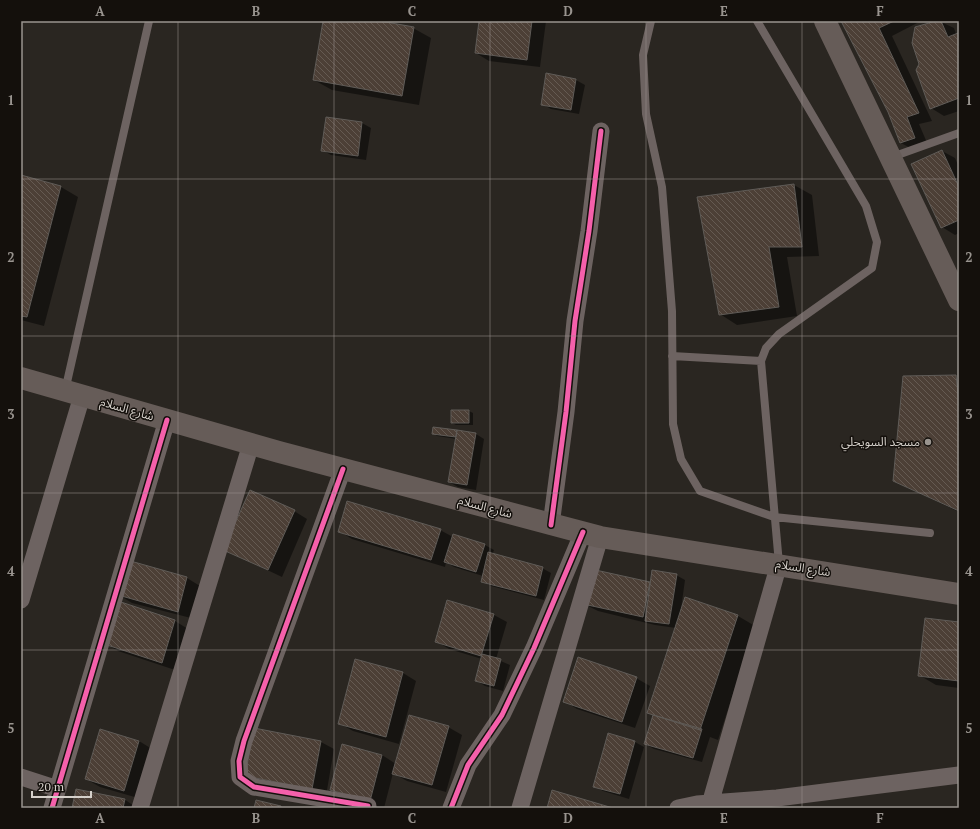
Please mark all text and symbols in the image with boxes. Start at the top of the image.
text: A [95,2,105,20]
text: B [252,2,260,20]
text: C [408,2,416,20]
text: D [563,2,573,20]
text: E [720,2,728,20]
text: F [876,2,884,20]
text: 1 [7,91,15,109]
text: 1 [965,91,973,109]
text: 2 [7,248,15,266]
text: 2 [965,248,973,266]
street label: شارع السلام [98,394,156,425]
text: 3 [7,405,15,423]
text: 3 [965,405,973,423]
place label: مسجد السويحلي [841,434,920,452]
marker: مسجد السويحلي [923,437,933,447]
street label: شارع السلام [456,492,514,523]
street label: شارع السلام [774,556,832,581]
text: 4 [7,562,15,580]
text: 4 [965,562,973,580]
text: 5 [7,719,15,737]
text: 5 [965,719,973,737]
scale bar [32,773,91,799]
text: 20 m [38,779,65,794]
text: A [95,809,105,827]
text: B [252,809,260,827]
text: C [408,809,416,827]
text: D [563,809,573,827]
text: E [720,809,728,827]
text: F [876,809,884,827]

